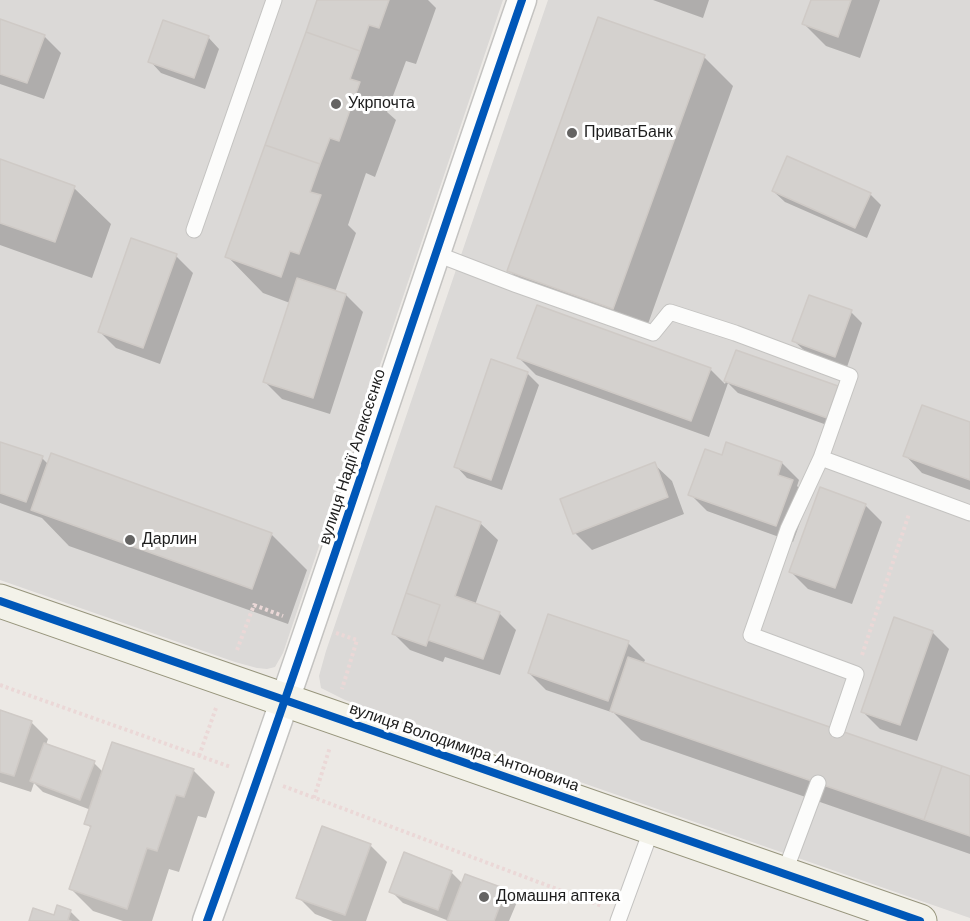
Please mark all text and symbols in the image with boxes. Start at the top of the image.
place label: Укрпочта [348,94,415,114]
marker: Укрпочта [329,97,343,111]
place label: ПриватБанк [584,123,673,143]
marker: ПриватБанк [565,126,579,140]
street label: вулиця Надії Алексєєнко [316,367,390,547]
place label: Дарлин [142,530,197,550]
marker: Дарлин [123,533,137,547]
street label: вулиця Володимира Антоновича [347,700,581,796]
place label: Домашня аптека [496,887,620,907]
marker: Домашня аптека [477,890,491,904]

